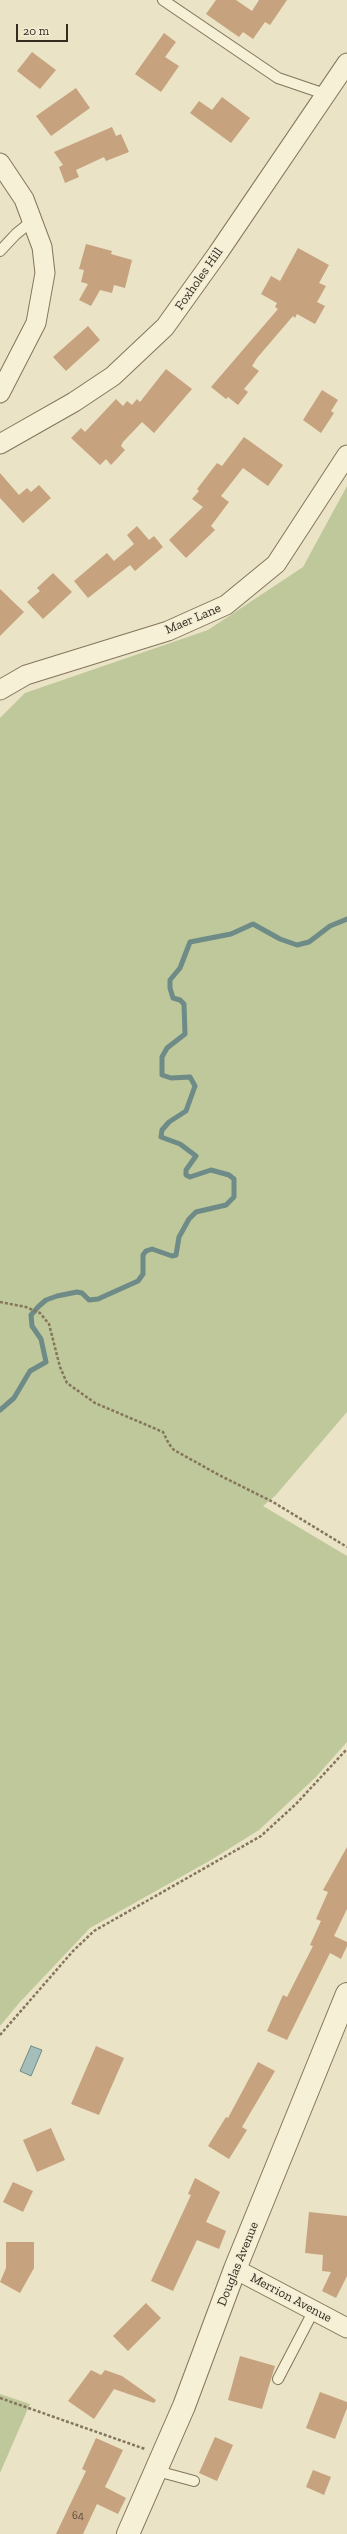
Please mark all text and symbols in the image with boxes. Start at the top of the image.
scale bar [18,16,70,42]
text: 20 m [23,24,49,38]
street label: Foxholes Hill [172,245,226,313]
street label: Maer Lane [163,600,223,638]
street label: Douglas Avenue [214,2219,262,2309]
street label: Merrion Avenue [248,2270,334,2326]
house number: 64 [72,2509,84,2523]

